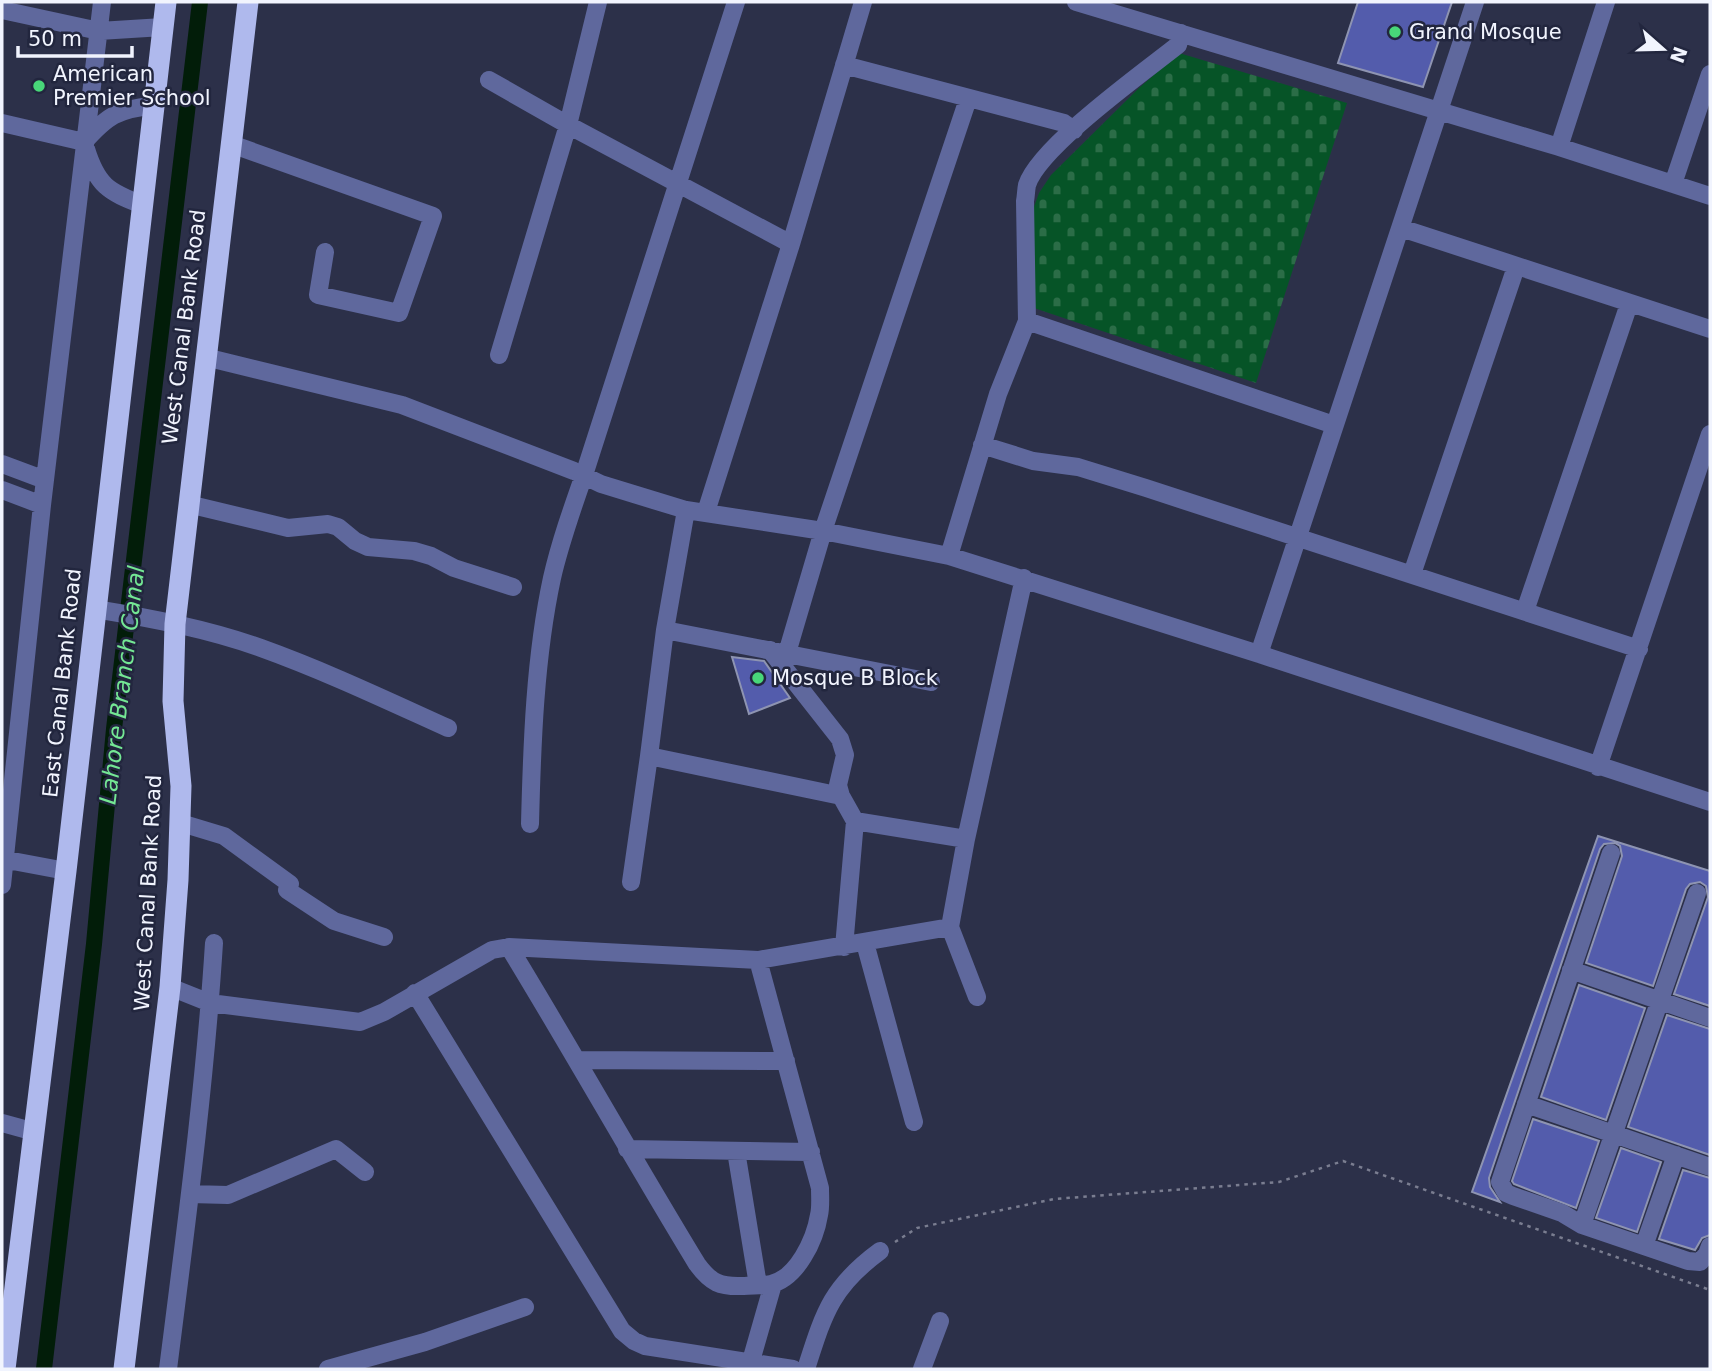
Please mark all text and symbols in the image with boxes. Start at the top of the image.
scale bar [18,14,131,58]
north arrow [1628,14,1698,84]
place label: Grand Mosque [1409,20,1562,44]
marker: Grand Mosque [1387,24,1403,40]
text: 50 m [28,27,82,51]
text: N [1666,44,1692,66]
place label: American Premier School [53,62,211,110]
marker: American Premier School [31,78,47,94]
street label: West Canal Bank Road [158,208,210,446]
water label: Lahore Branch Canal [94,564,150,806]
street label: East Canal Bank Road [38,567,86,799]
place label: Mosque B Block [772,666,939,690]
marker: Mosque B Block [750,670,766,686]
street label: West Canal Bank Road [130,774,166,1012]

